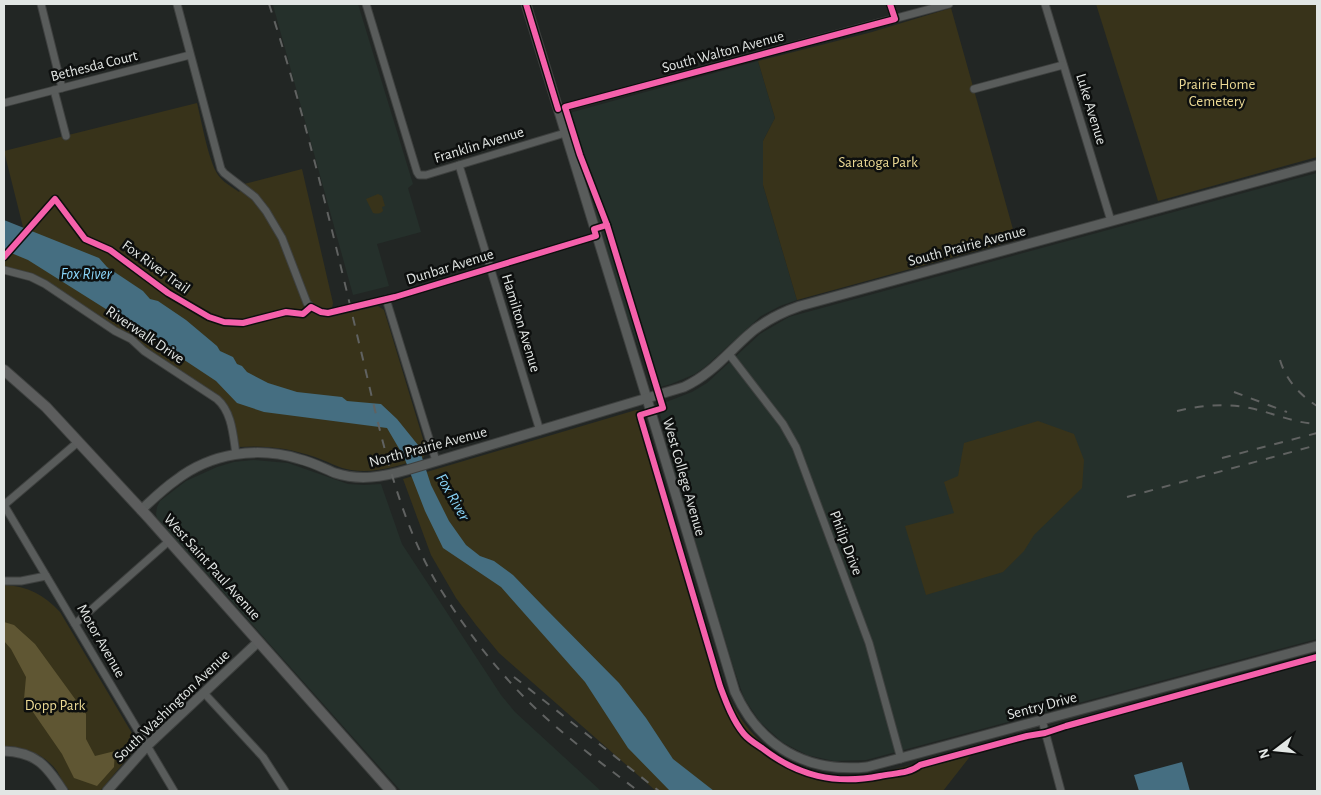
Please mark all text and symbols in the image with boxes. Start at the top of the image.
street label: South Walton Avenue [660,28,786,76]
street label: Bethesda Court [49,48,139,84]
street label: Luke Avenue [1073,72,1109,146]
park label: Prairie Home Cemetery [1179,77,1255,109]
street label: Franklin Avenue [432,124,526,166]
park label: Saratoga Park [838,155,918,170]
street label: South Prairie Avenue [906,223,1028,269]
street label: Fox River Trail [119,237,193,297]
street label: Dunbar Avenue [405,247,496,287]
water label: Fox River [60,266,112,282]
street label: Hamilton Avenue [499,272,543,374]
street label: Riverwalk Drive [103,303,187,367]
street label: West College Avenue [660,416,708,538]
street label: North Prairie Avenue [367,424,489,470]
water label: Fox River [433,471,473,524]
street label: Philip Drive [827,509,865,577]
street label: West Saint Paul Avenue [161,511,263,623]
street label: Motor Avenue [74,602,128,680]
street label: South Washington Avenue [111,647,233,765]
street label: Sentry Drive [1006,690,1078,722]
park label: Dopp Park [25,698,85,713]
north arrow [1251,725,1301,775]
text: N [1256,747,1273,760]

